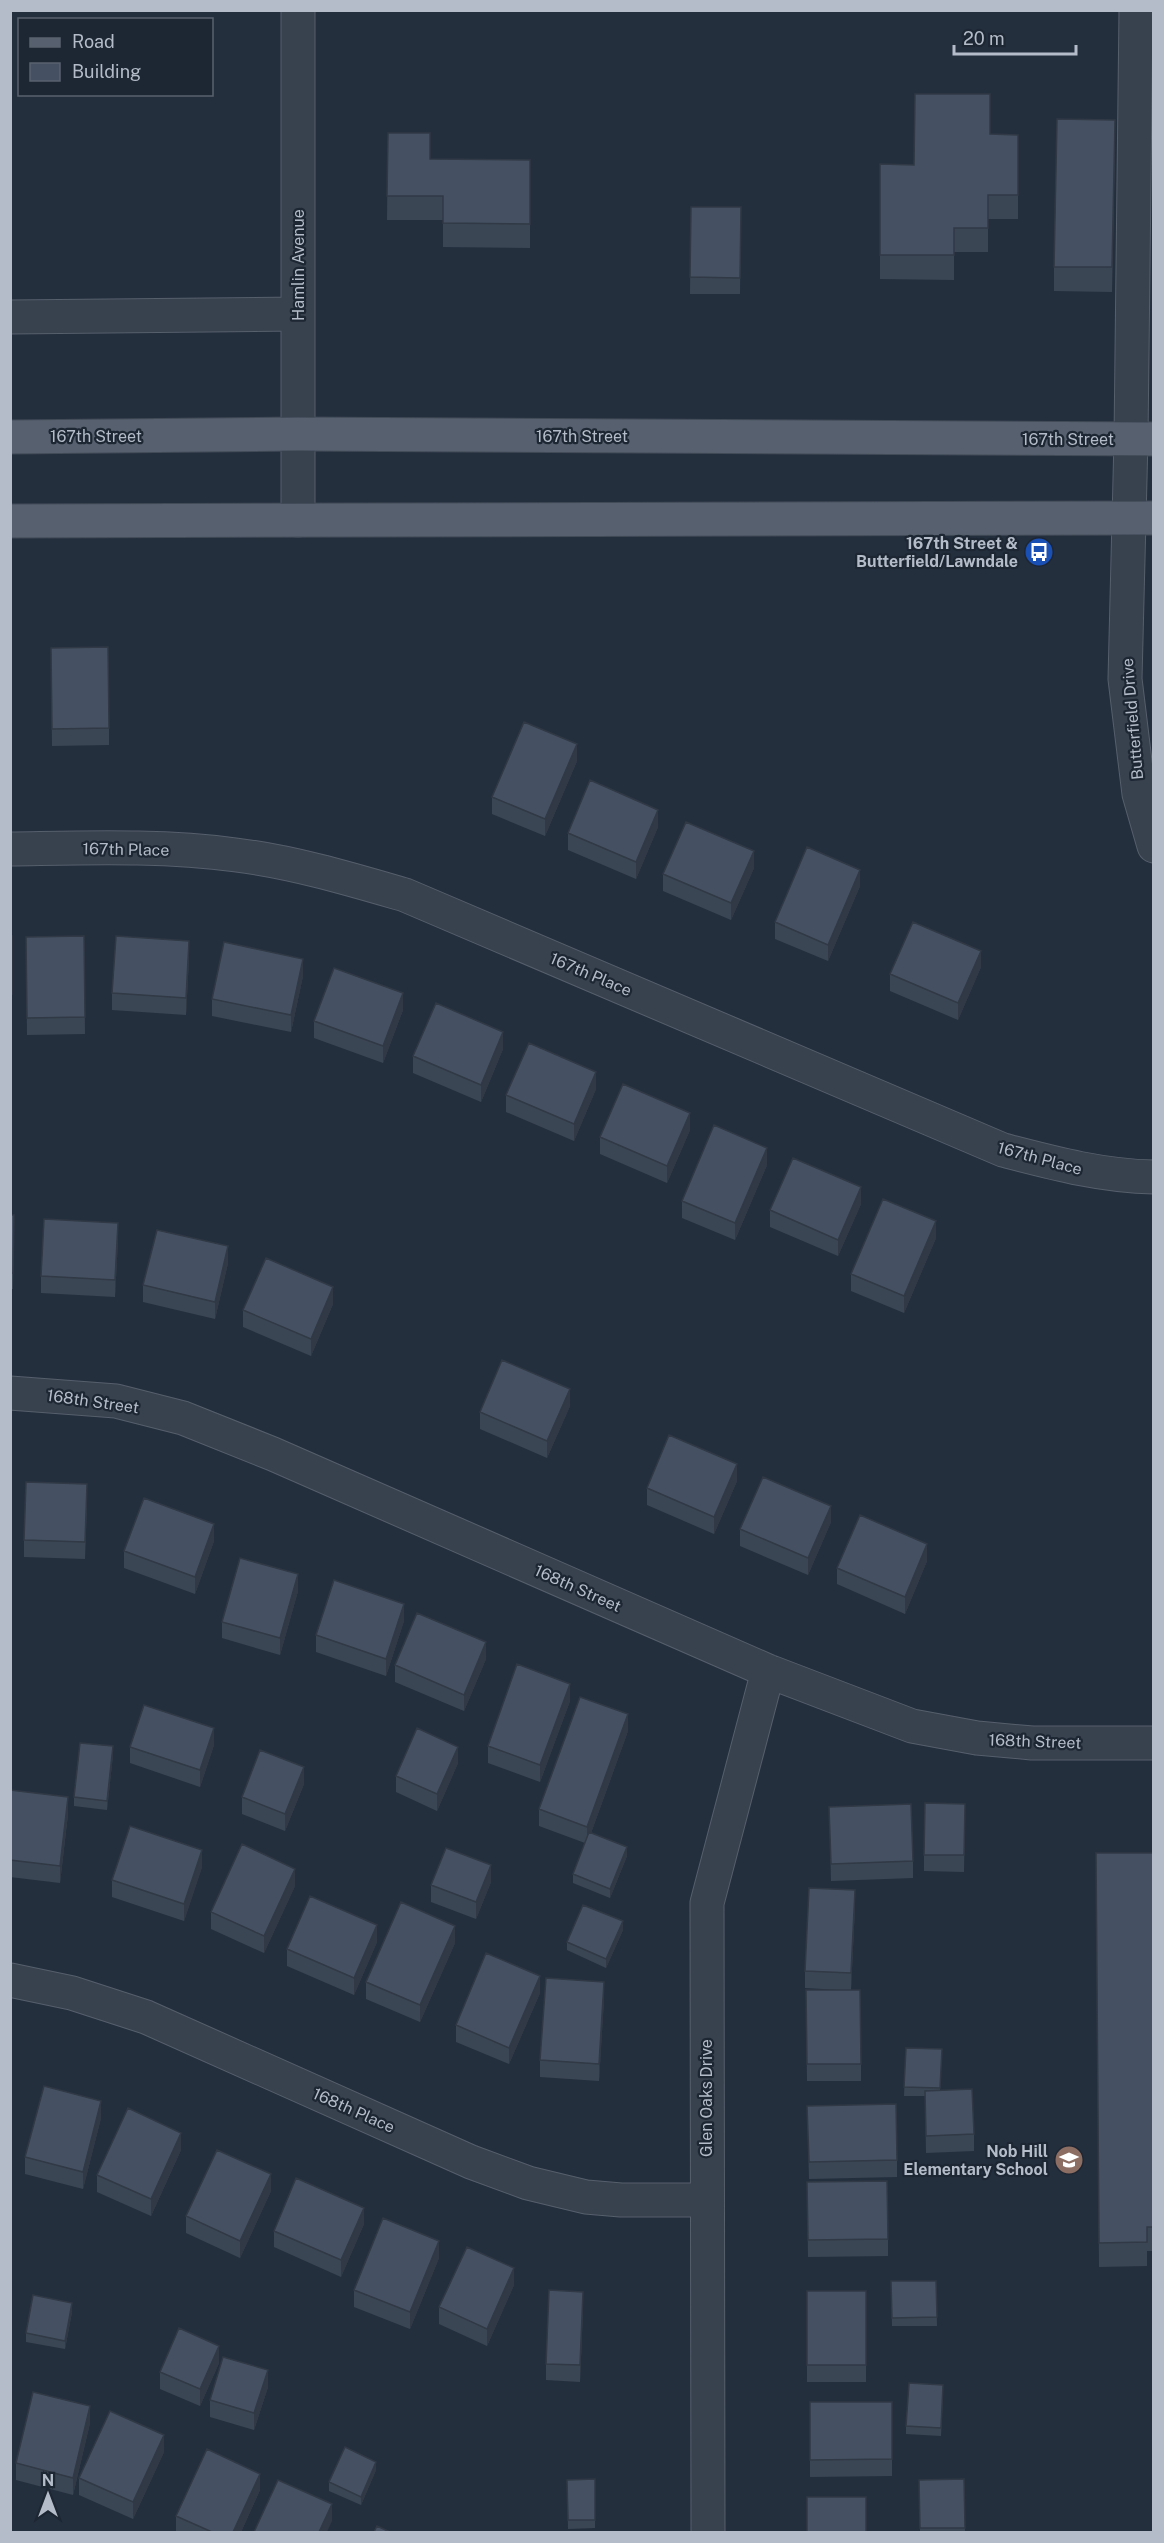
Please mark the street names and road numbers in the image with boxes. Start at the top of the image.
street label: Hamlin Avenue [289,209,308,321]
street label: 167th Street [50,427,142,446]
street label: 167th Street [536,427,628,446]
street label: 167th Street [1022,430,1114,449]
street label: Butterfield Drive [1118,657,1147,781]
street label: 167th Place [83,839,169,860]
street label: 167th Place [547,949,634,1000]
street label: 167th Place [996,1138,1084,1179]
street label: 168th Street [46,1386,140,1417]
street label: 168th Street [532,1561,624,1616]
street label: 168th Street [988,1730,1082,1753]
street label: Glen Oaks Drive [697,2039,716,2157]
street label: 168th Place [310,2084,398,2137]

